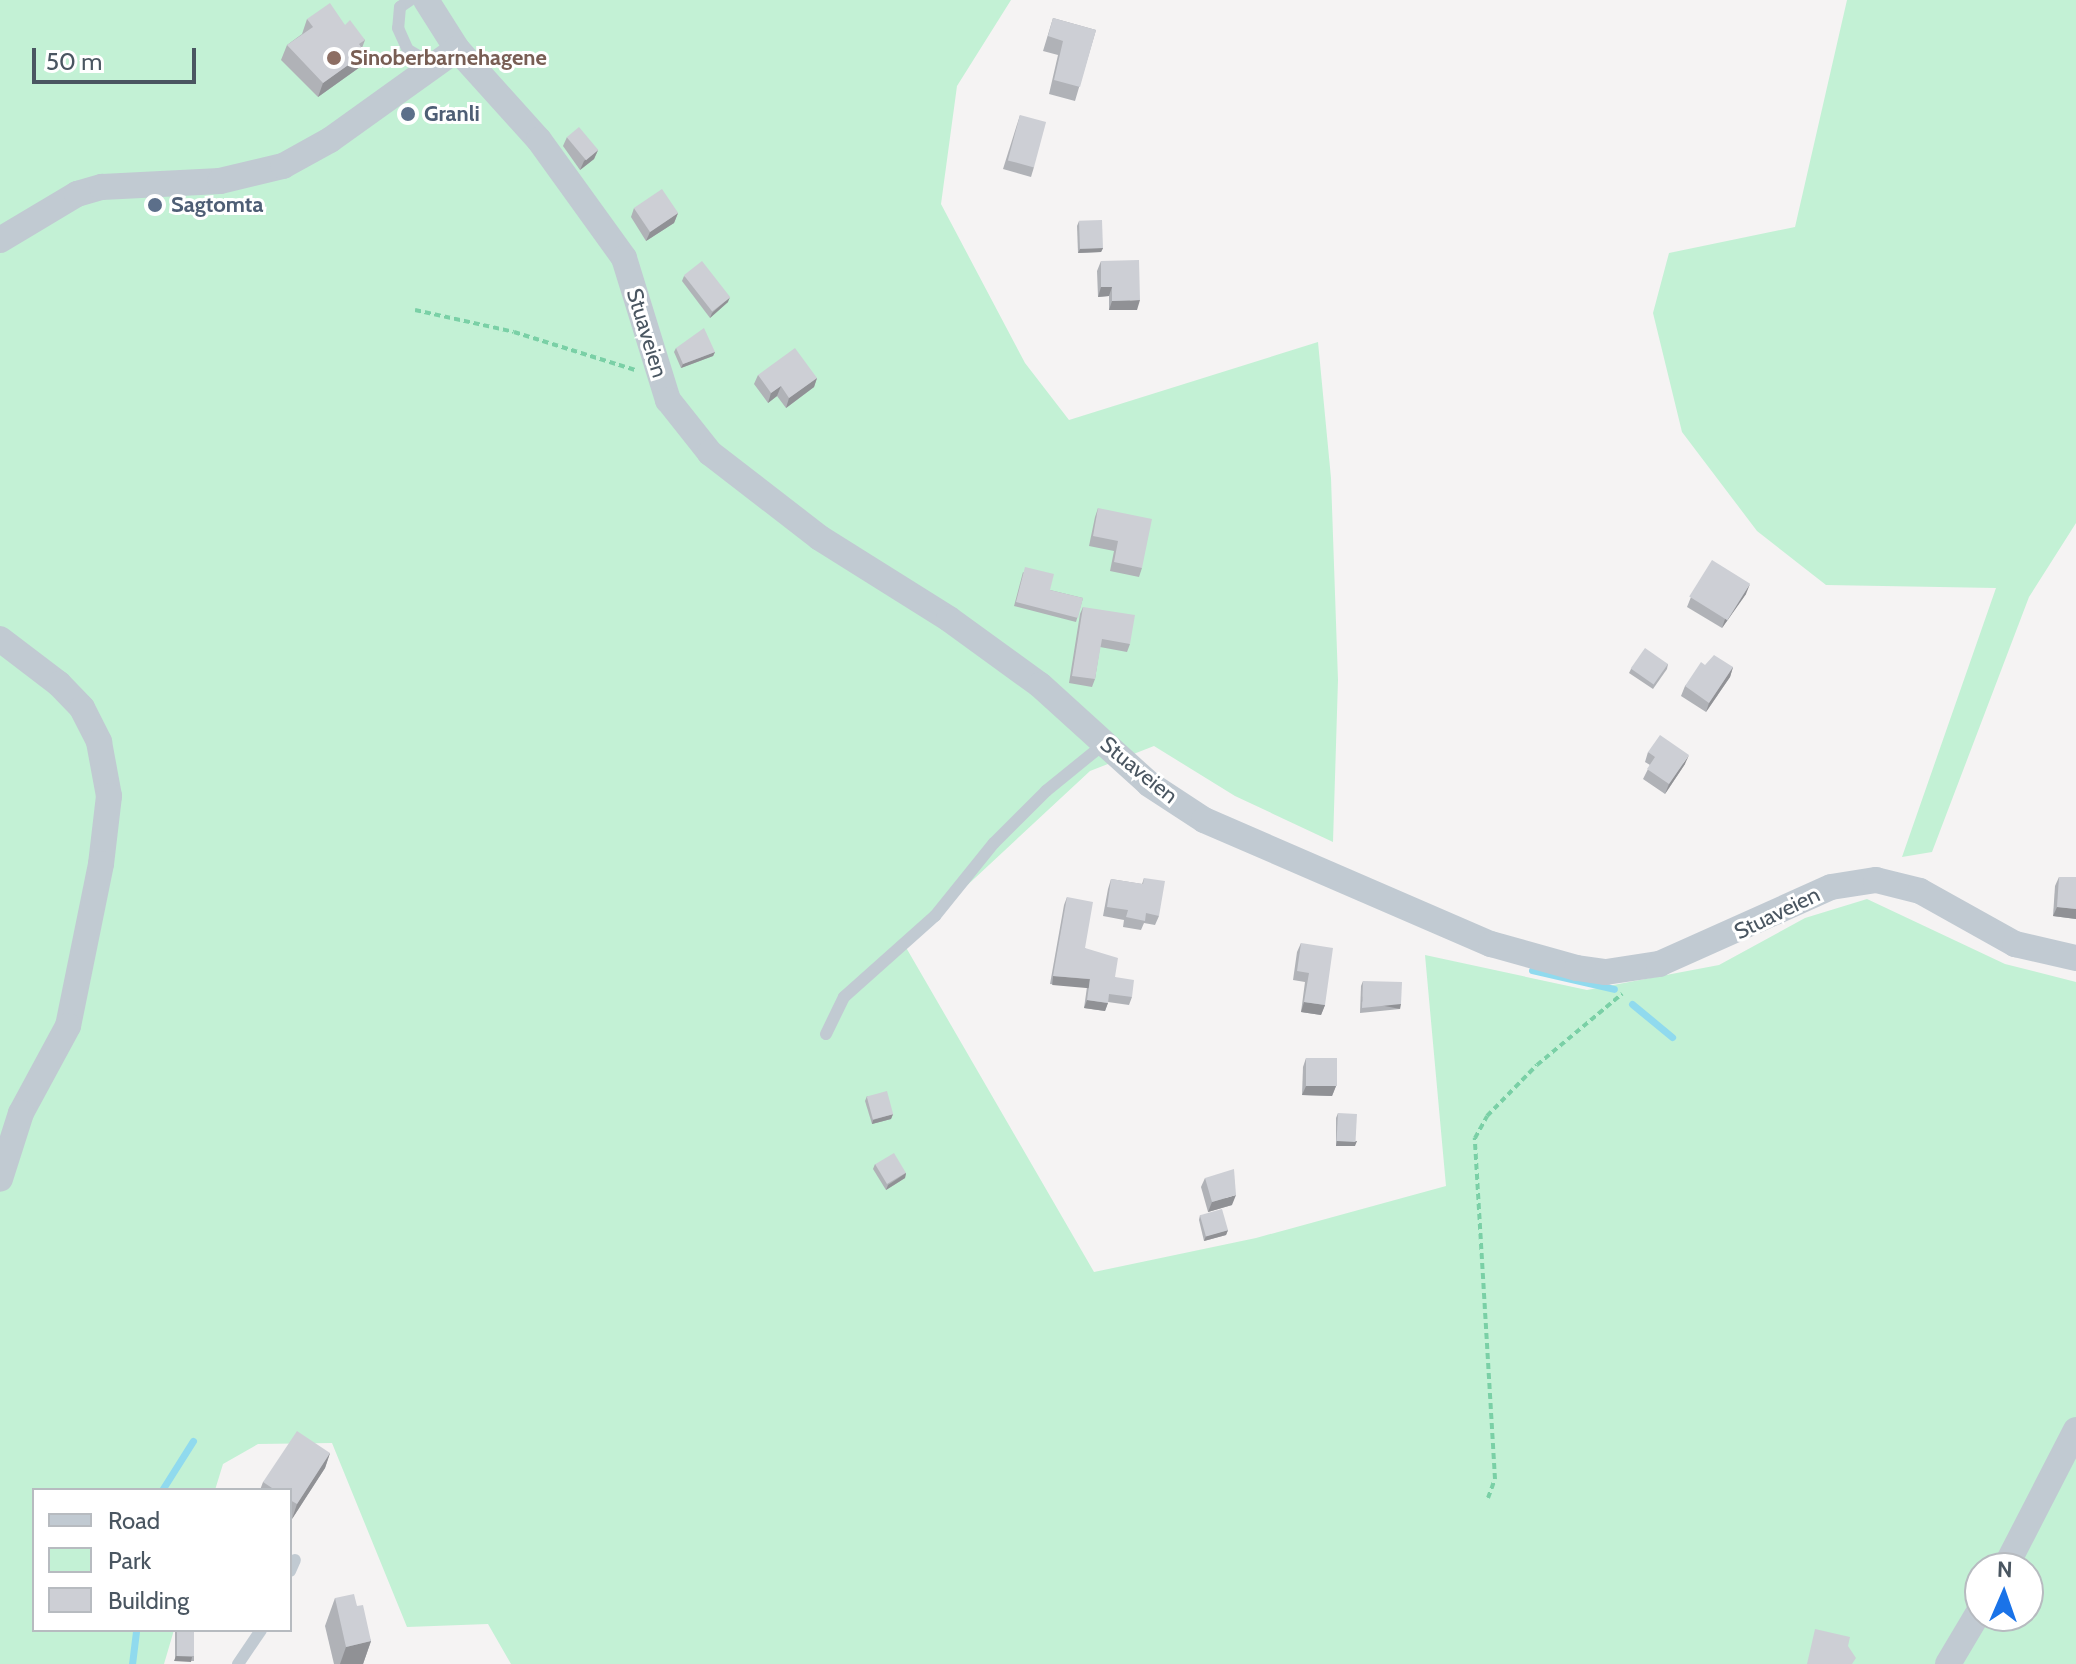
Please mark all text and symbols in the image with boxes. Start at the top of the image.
scale bar [36,32,200,82]
place label: Sinoberbarnehagene [350,45,547,71]
text: 50 m [46,47,102,76]
marker: Sinoberbarnehagene [325,49,343,67]
place label: Granli [424,101,480,127]
marker: Granli [399,105,417,123]
place label: Sagtomta [171,192,263,218]
marker: Sagtomta [146,196,164,214]
street label: Stuaveien [621,285,673,381]
street label: Stuaveien [1095,731,1183,809]
street label: Stuaveien [1730,881,1824,945]
legend [32,1488,292,1632]
text: Road [108,1506,160,1535]
text: Park [108,1546,151,1575]
north arrow [1964,1552,2044,1632]
text: N [1997,1556,2013,1583]
text: Building [108,1586,189,1615]

